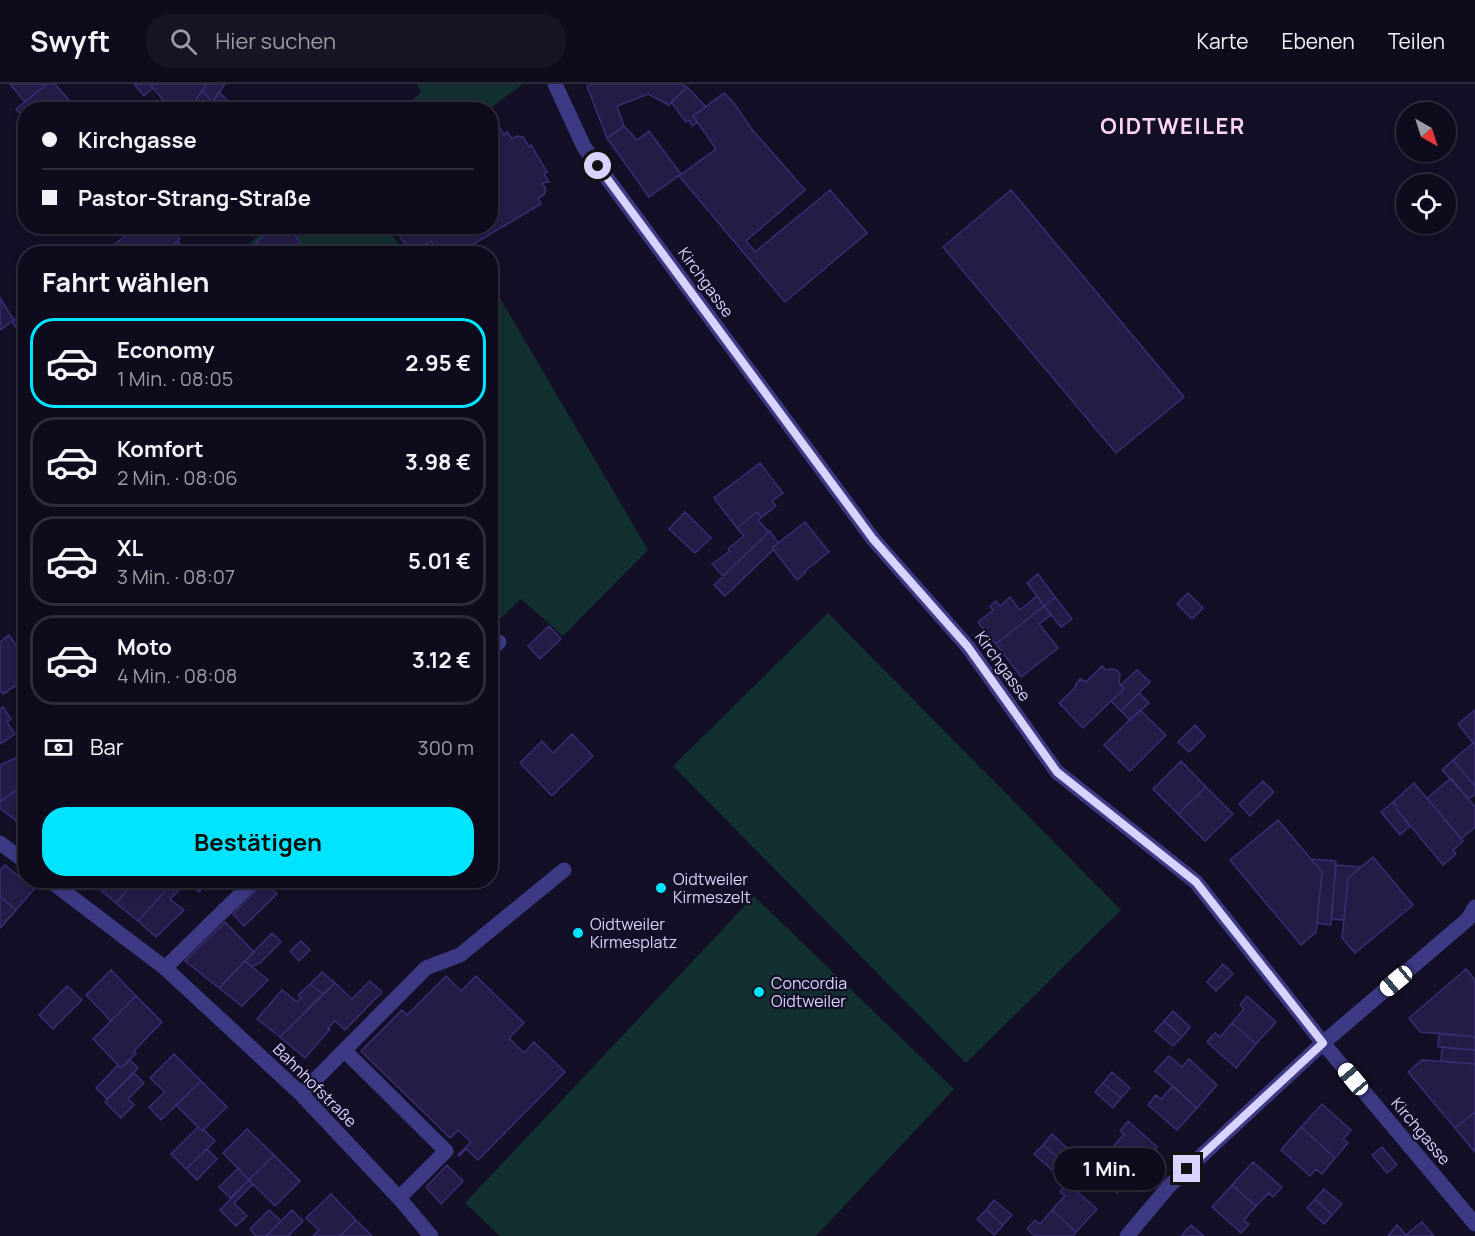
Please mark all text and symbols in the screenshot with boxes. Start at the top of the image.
search box [146,14,566,68]
text: Swyft [30,22,110,60]
icon: search [167,25,200,58]
text: Hier suchen [215,26,336,56]
text: Karte [1196,27,1248,55]
text: Ebenen [1281,27,1355,55]
text: Teilen [1388,27,1445,55]
north arrow [1396,102,1456,162]
map controls [1396,102,1456,234]
district label: OIDTWEILER [1100,111,1246,141]
text: Kirchgasse [78,125,197,155]
route start [584,152,611,179]
button: locate [1396,174,1456,234]
text: Pastor-Strang-Straße [78,183,311,213]
street label: Kirchgasse [673,242,739,322]
text: Fahrt wählen [42,263,210,300]
text: Economy [117,335,215,365]
icon: car [45,336,99,390]
text: 2.95 € [405,348,471,378]
text: 1 Min. · 08:05 [117,365,233,392]
text: Komfort [117,434,204,464]
icon: car [45,435,99,489]
text: 3.98 € [405,447,471,477]
text: 2 Min. · 08:06 [117,464,238,491]
text: XL [117,533,143,563]
icon: car [45,534,99,588]
text: 5.01 € [408,546,471,576]
text: 3 Min. · 08:07 [117,563,235,590]
street label: Kirchgasse [970,626,1036,706]
text: Moto [117,632,172,662]
icon: car [45,633,99,687]
text: 3.12 € [412,645,471,675]
text: 4 Min. · 08:08 [117,662,237,689]
icon: cash [42,731,75,764]
text: Bar [90,732,124,762]
text: 300 m [418,734,474,761]
button: Bestätigen [42,807,474,876]
place label: Oidtweiler Kirmeszelt [673,868,751,908]
marker: Oidtweiler Kirmeszelt [654,881,668,895]
place label: Oidtweiler Kirmesplatz [590,913,677,953]
marker: Oidtweiler Kirmesplatz [571,926,585,940]
car [1376,963,1416,999]
place label: Concordia Oidtweiler [771,972,847,1012]
marker: Concordia Oidtweiler [752,985,766,999]
street label: Bahnhofstraße [268,1038,362,1132]
car [1335,1059,1371,1099]
street label: Kirchgasse [1386,1093,1456,1169]
callout: 1 Min. [1055,1148,1166,1190]
text: 1 Min. [1082,1155,1137,1182]
route end [1173,1155,1200,1182]

